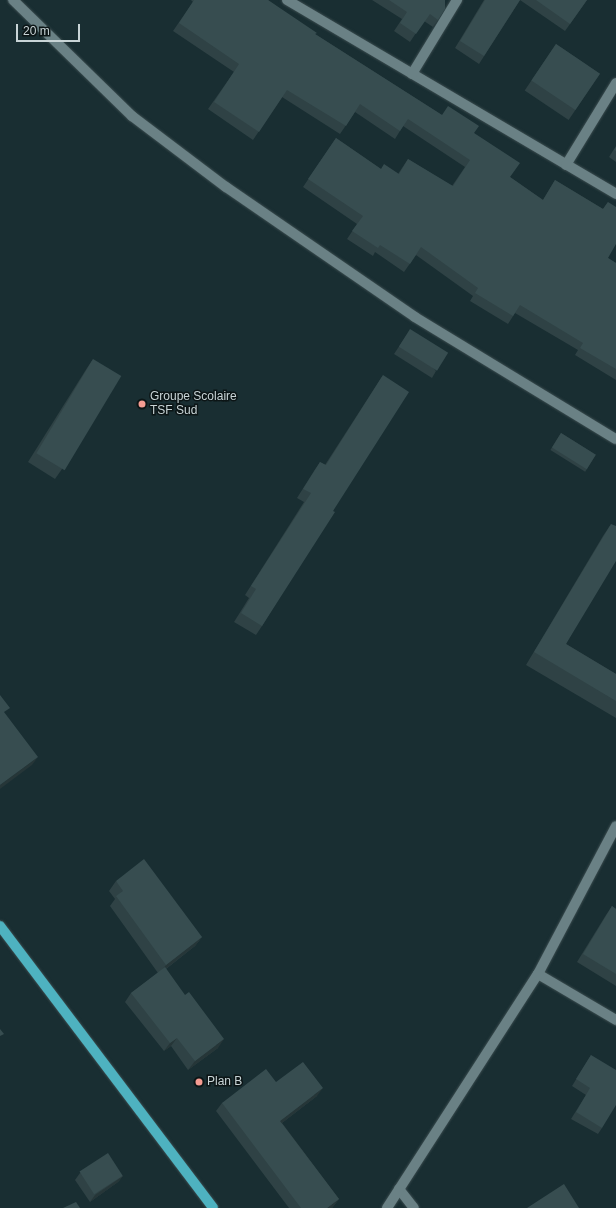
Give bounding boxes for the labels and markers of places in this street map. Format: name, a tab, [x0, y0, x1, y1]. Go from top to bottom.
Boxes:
place label: Groupe Scolaire TSF Sud	[150, 390, 237, 418]
marker: Groupe Scolaire TSF Sud	[137, 399, 147, 409]
place label: Plan B	[207, 1075, 242, 1089]
marker: Plan B	[194, 1077, 204, 1087]

